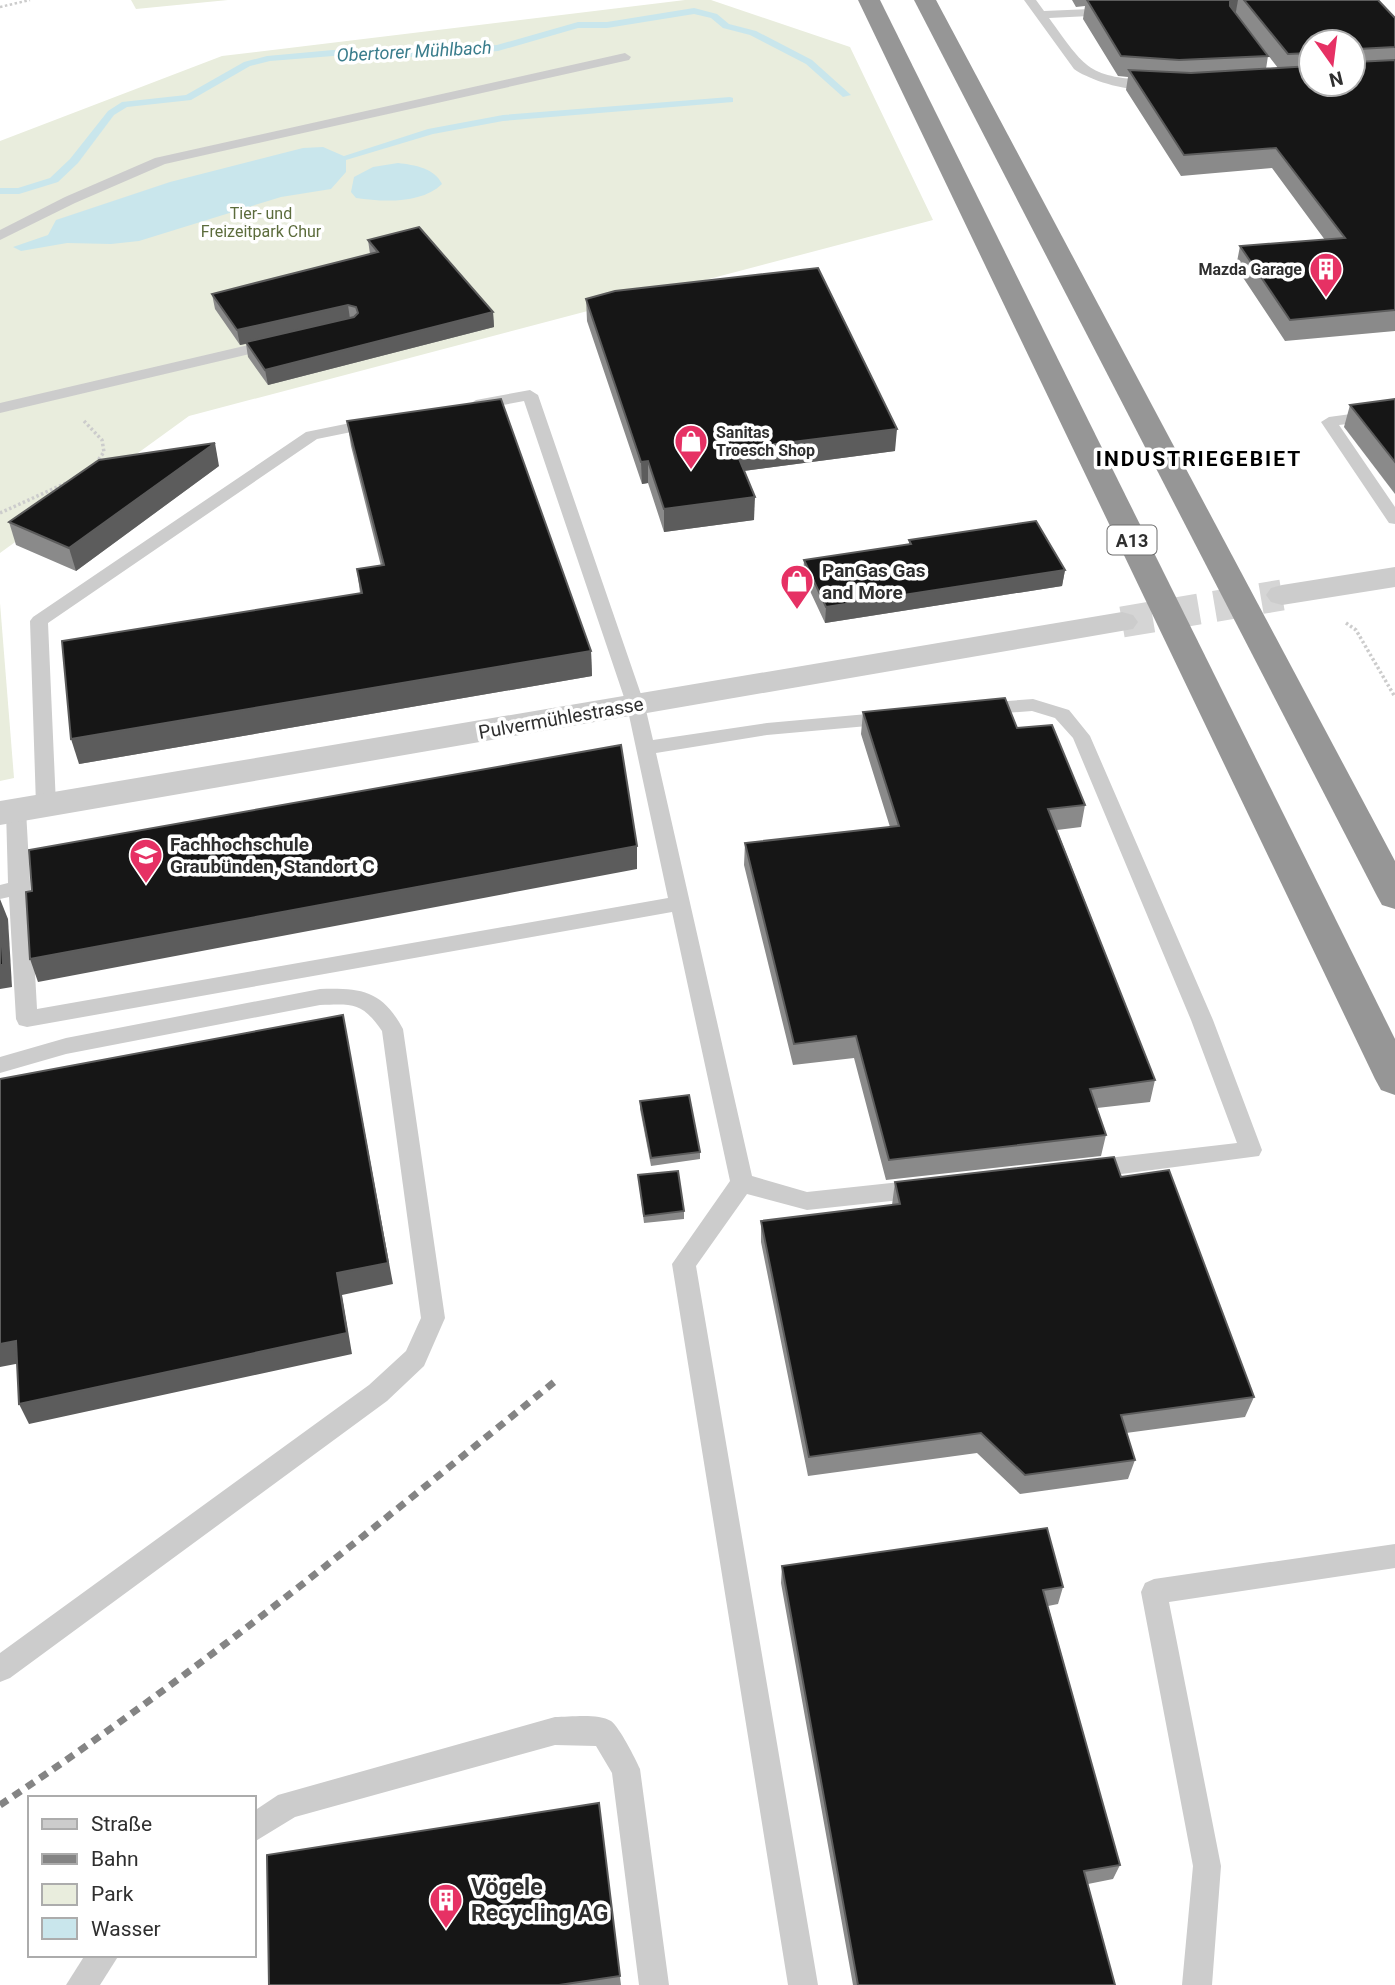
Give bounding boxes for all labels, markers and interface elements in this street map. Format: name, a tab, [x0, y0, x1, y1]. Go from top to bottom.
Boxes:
north arrow	[1297, 28, 1367, 98]
water label: Obertorer Mühlbach	[336, 36, 492, 66]
text: N	[1327, 66, 1345, 92]
park label: Tier- und Freizeitpark Chur	[201, 204, 322, 241]
building icon: Mazda Garage	[1307, 250, 1345, 299]
place label: Mazda Garage	[1198, 260, 1302, 279]
shop icon: Sanitas Troesch Shop	[672, 422, 710, 471]
place label: Sanitas Troesch Shop	[716, 423, 815, 460]
district label: INDUSTRIEGEBIET	[1096, 447, 1302, 471]
road number: A13	[1108, 526, 1156, 554]
place label: PanGas Gas and More	[822, 559, 926, 604]
shop icon: PanGas Gas and More	[778, 562, 816, 611]
street label: Pulvermühlestrasse	[477, 692, 645, 744]
place label: Fachhochschule Graubünden, Standort C	[170, 833, 375, 878]
school or university icon: Fachhochschule Graubünden, Standort C	[127, 836, 165, 885]
legend	[28, 1796, 256, 1957]
text: Straße	[91, 1812, 152, 1836]
text: Bahn	[91, 1847, 139, 1871]
place label: Vögele Recycling AG	[471, 1874, 608, 1927]
building icon: Vögele Recycling AG	[427, 1881, 465, 1930]
text: Park	[91, 1882, 134, 1906]
text: Wasser	[91, 1917, 161, 1941]

